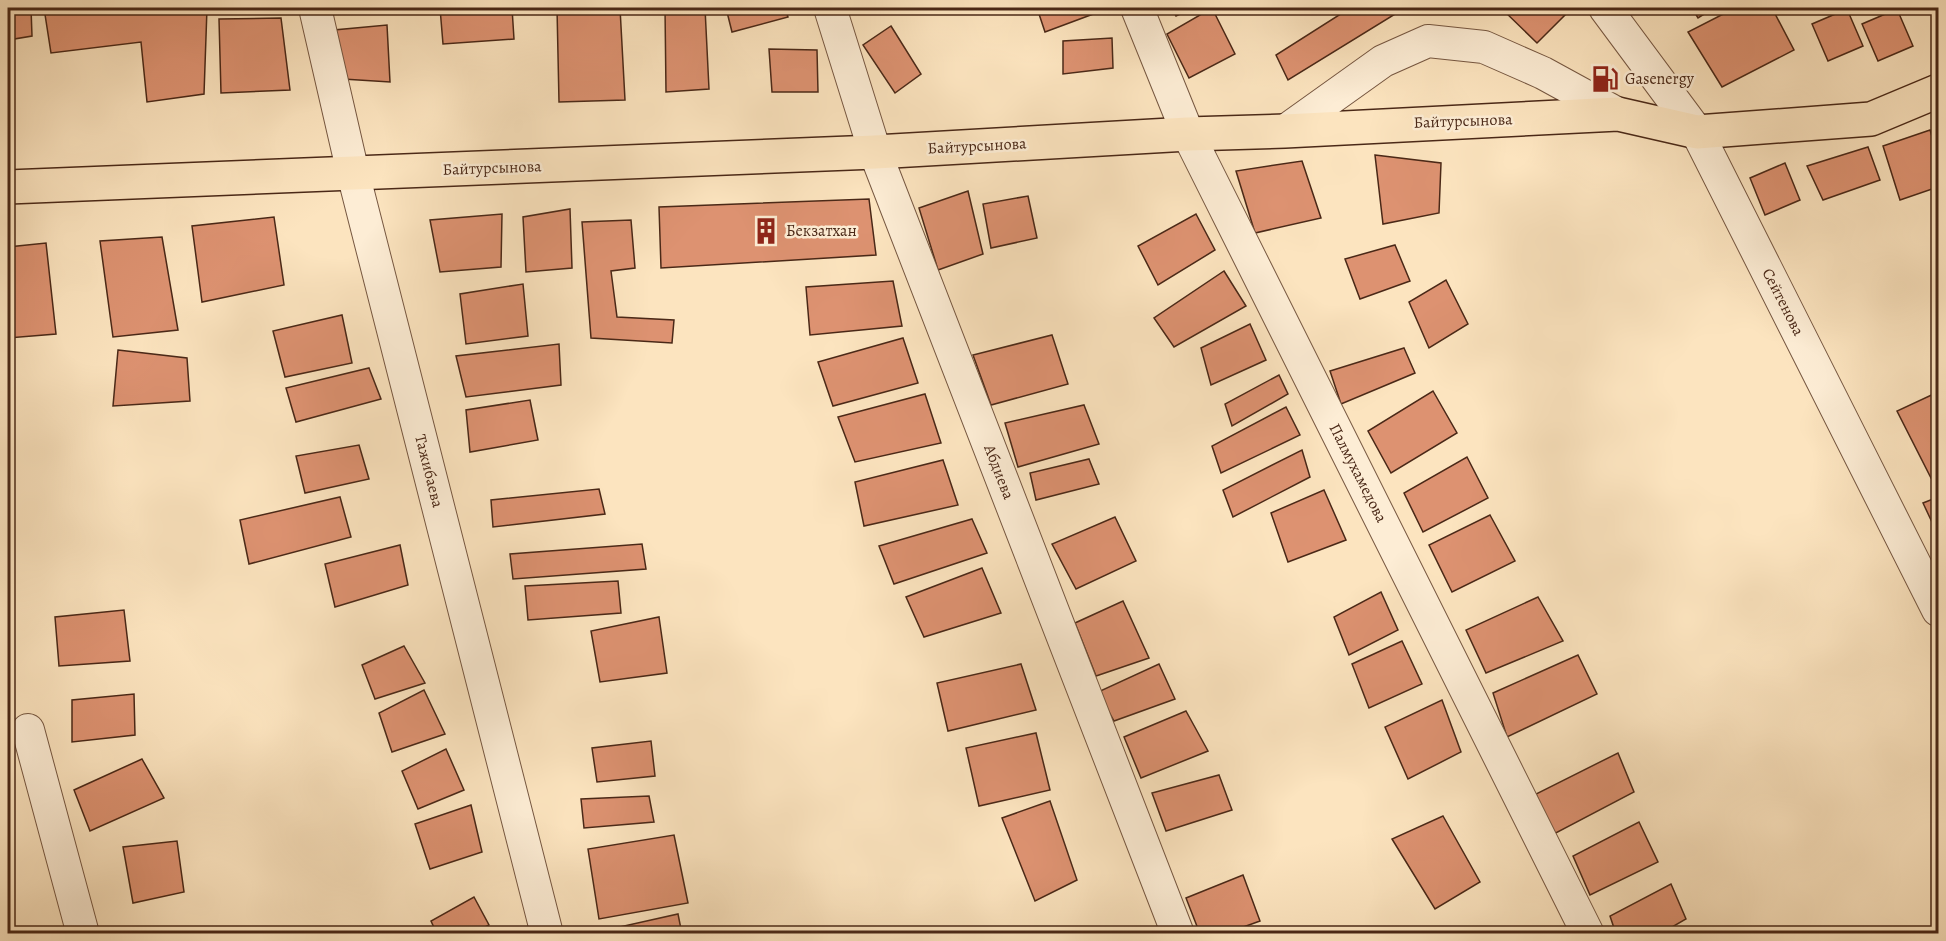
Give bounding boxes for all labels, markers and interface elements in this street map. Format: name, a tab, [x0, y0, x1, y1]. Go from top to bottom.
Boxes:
fuel station icon: Gasenergy	[1590, 64, 1620, 94]
place label: Gasenergy	[1625, 68, 1695, 90]
street label: Байтурсынова	[1413, 108, 1513, 134]
street label: Байтурсынова	[927, 132, 1028, 160]
street label: Байтурсынова	[442, 155, 542, 181]
building icon: Бекзатхан	[751, 216, 781, 246]
place label: Бекзатхан	[786, 220, 857, 242]
street label: Сейтенова	[1757, 264, 1810, 340]
street label: Палмухамедова	[1324, 420, 1393, 527]
street label: Тажибаева	[409, 432, 449, 511]
street label: Абдиева	[978, 440, 1020, 503]

